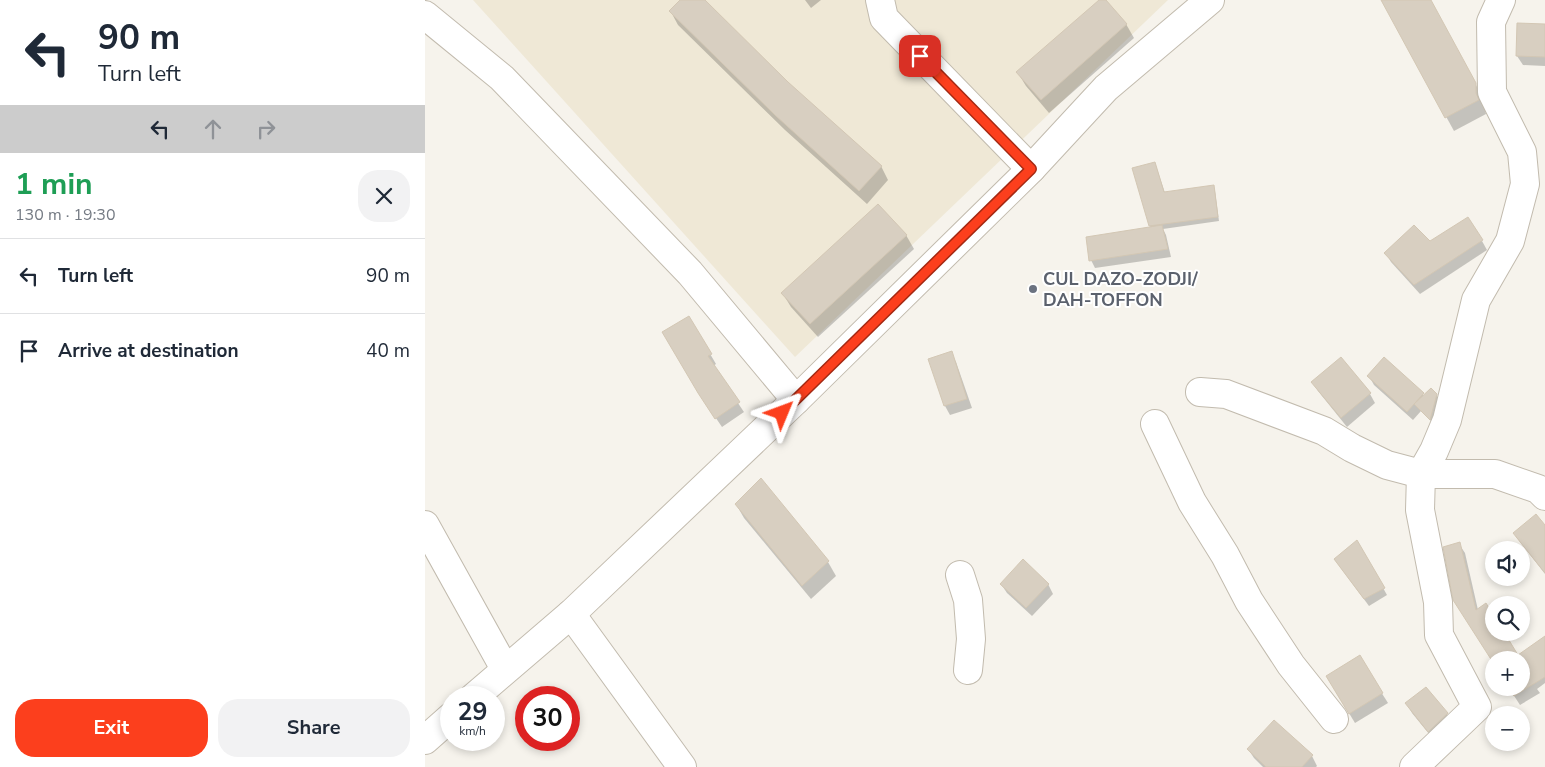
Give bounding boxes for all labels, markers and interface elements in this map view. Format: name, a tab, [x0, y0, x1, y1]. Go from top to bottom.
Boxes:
text: 90 m	[98, 14, 180, 61]
icon: left	[15, 20, 80, 85]
pin	[899, 35, 941, 77]
icon: arrive	[906, 42, 934, 70]
text: Turn left	[98, 59, 181, 89]
icon: left	[146, 115, 174, 143]
icon: ahead	[199, 115, 227, 143]
icon: right	[252, 115, 280, 143]
text: 1 min	[15, 164, 93, 205]
button: close	[358, 170, 410, 222]
text: 130 m · 19:30	[15, 204, 116, 226]
icon: left	[15, 262, 43, 290]
text: Turn left	[58, 263, 133, 289]
text: 90 m	[366, 263, 410, 289]
place label: CUL DAZO-ZODJI/ DAH-TOFFON	[1043, 267, 1198, 312]
marker: CUL DAZO-ZODJI/ DAH-TOFFON	[1027, 283, 1039, 295]
icon: arrive	[15, 337, 43, 365]
text: Arrive at destination	[58, 338, 239, 364]
text: 40 m	[366, 338, 410, 364]
position arrow	[755, 386, 807, 438]
map controls	[1485, 541, 1530, 751]
button: sound	[1485, 541, 1530, 586]
button: search	[1485, 596, 1530, 641]
button: +	[1485, 651, 1530, 696]
speed limit sign: 30	[515, 686, 580, 751]
text: 29	[457, 695, 488, 729]
button: Exit	[15, 699, 208, 757]
button: Share	[218, 699, 410, 757]
button: −	[1485, 706, 1530, 751]
text: km/h	[459, 723, 486, 739]

